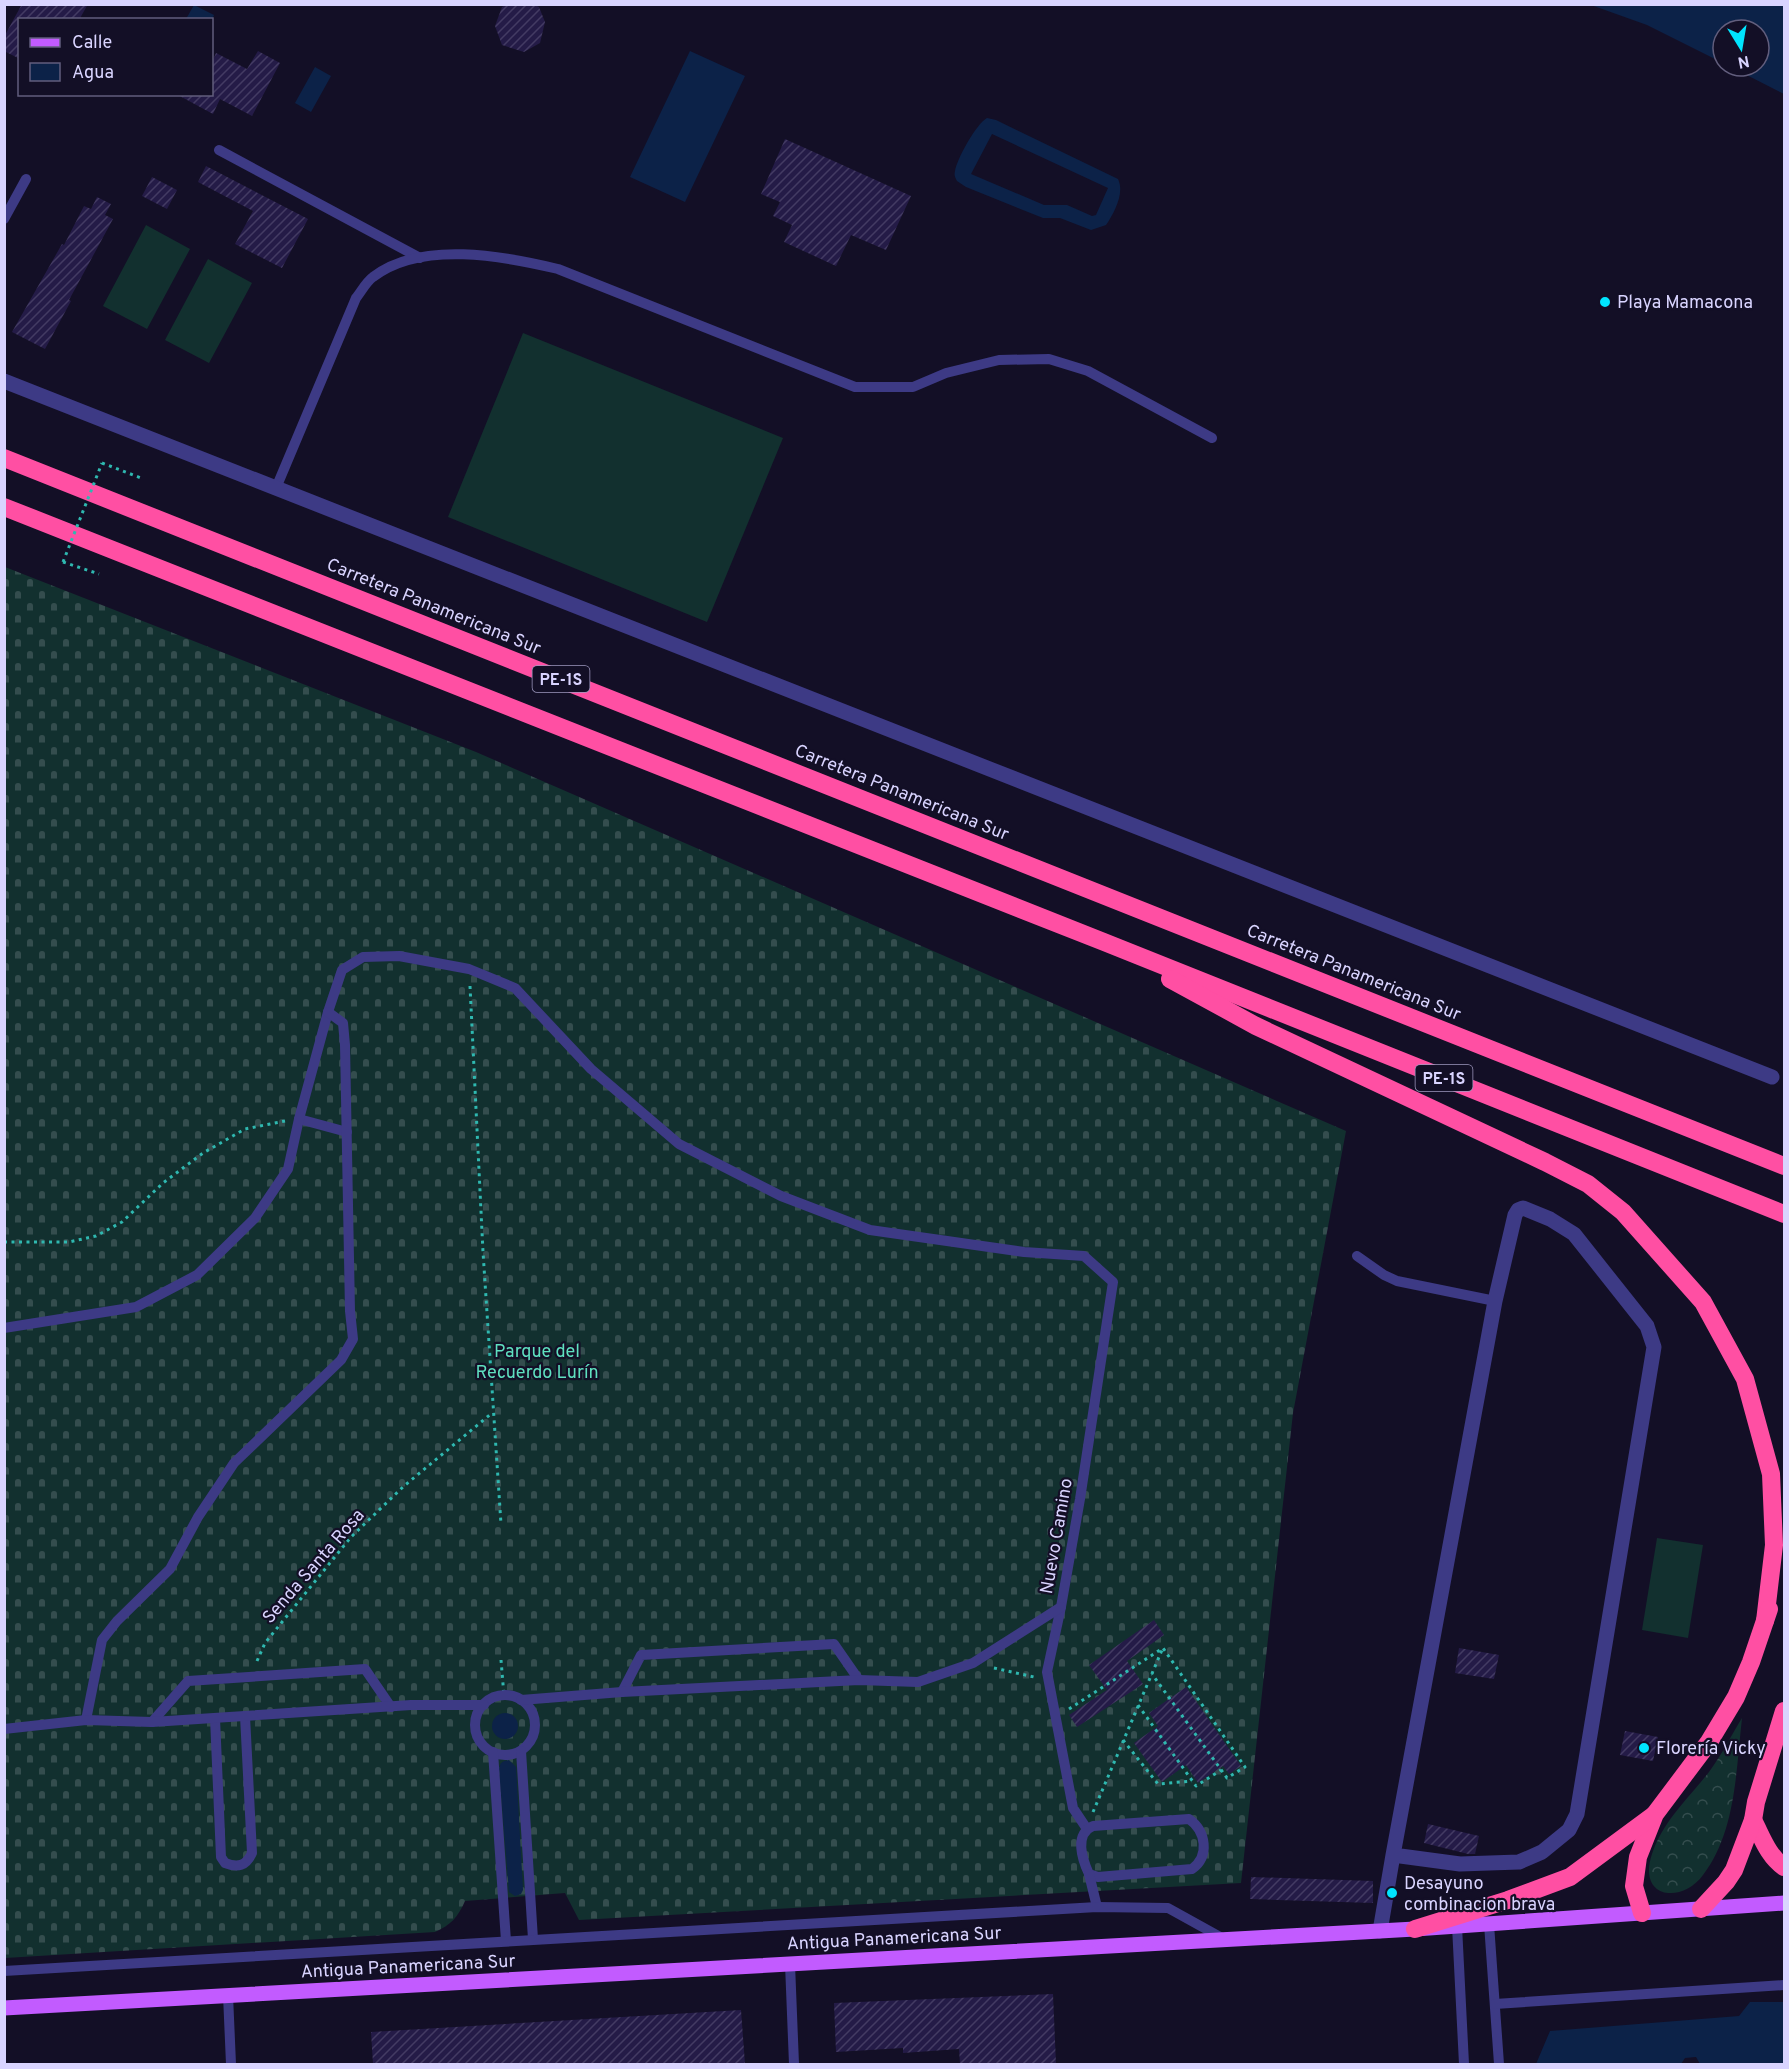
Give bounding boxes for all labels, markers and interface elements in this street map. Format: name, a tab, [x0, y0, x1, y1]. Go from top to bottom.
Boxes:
legend	[18, 18, 213, 96]
north arrow	[1711, 18, 1771, 78]
text: Calle	[72, 32, 112, 55]
text: N	[1736, 50, 1751, 72]
text: Agua	[72, 62, 114, 85]
place label: Playa Mamacona	[1617, 292, 1753, 315]
marker: Playa Mamacona	[1598, 295, 1612, 309]
street label: Carretera Panamericana Sur	[323, 554, 544, 661]
road number: PE-1S	[532, 666, 590, 692]
street label: Carretera Panamericana Sur	[791, 740, 1012, 847]
street label: Carretera Panamericana Sur	[1243, 920, 1464, 1027]
road number: PE-1S	[1416, 1065, 1472, 1091]
park label: Parque del Recuerdo Lurín	[475, 1341, 599, 1385]
street label: Nuevo Camino	[1036, 1477, 1079, 1596]
street label: Senda Santa Rosa	[258, 1505, 370, 1629]
place label: Florería Vicky	[1656, 1738, 1766, 1761]
marker: Florería Vicky	[1637, 1741, 1651, 1755]
place label: Desayuno combinacion brava	[1404, 1873, 1555, 1917]
marker: Desayuno combinacion brava	[1385, 1886, 1399, 1900]
street label: Antigua Panamericana Sur	[786, 1922, 1002, 1957]
street label: Antigua Panamericana Sur	[300, 1950, 516, 1985]

